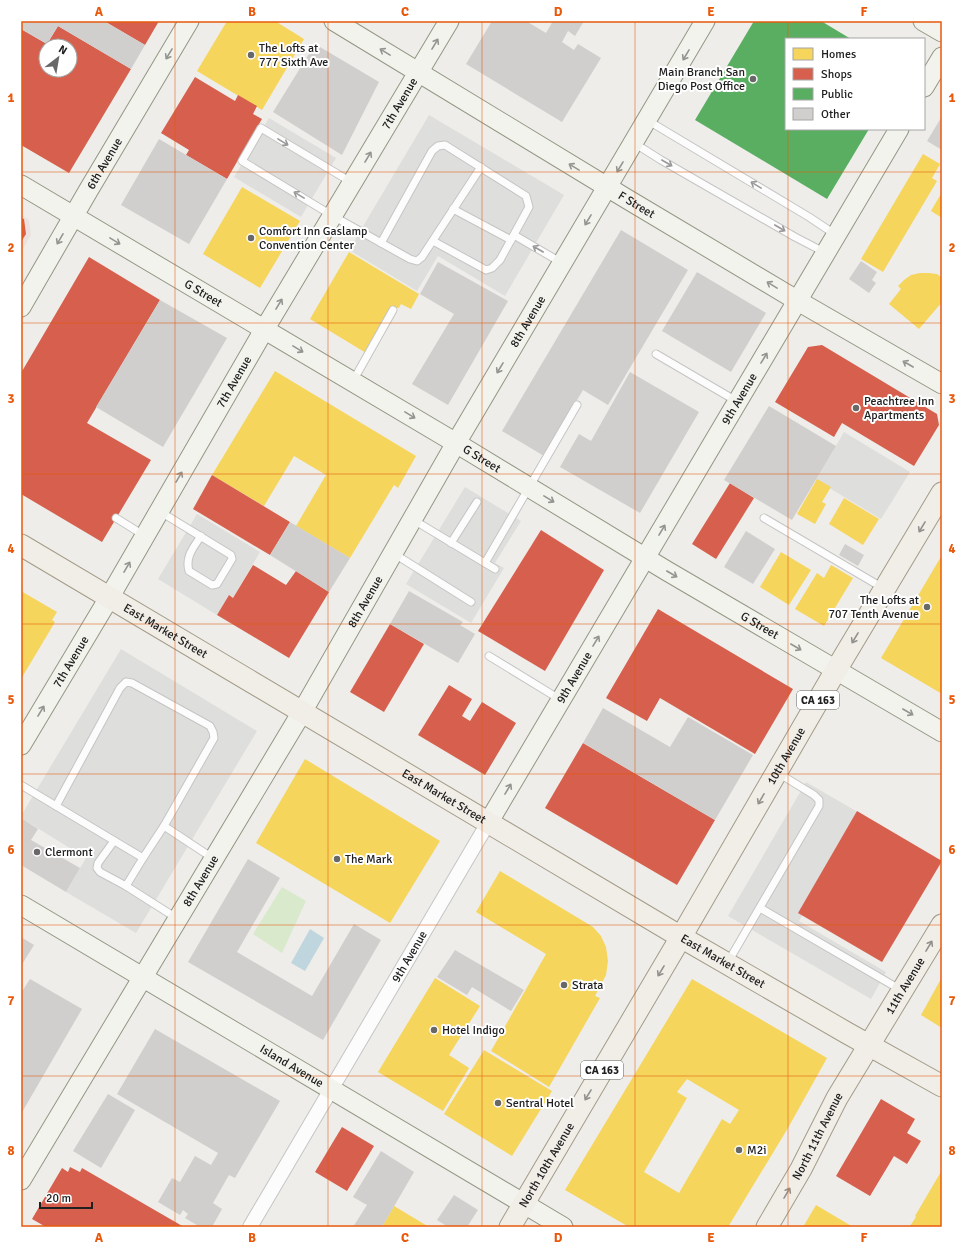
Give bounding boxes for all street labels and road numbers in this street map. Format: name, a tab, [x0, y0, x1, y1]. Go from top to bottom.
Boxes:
street label: 7th Avenue	[378, 75, 421, 132]
street label: 6th Avenue	[83, 135, 125, 192]
street label: F Street	[615, 188, 658, 221]
street label: G Street	[182, 276, 225, 310]
street label: 8th Avenue	[507, 293, 549, 350]
street label: 7th Avenue	[213, 353, 255, 410]
street label: 9th Avenue	[718, 370, 760, 427]
street label: G Street	[460, 441, 504, 476]
street label: 8th Avenue	[344, 573, 386, 630]
street label: East Market Street	[121, 600, 210, 662]
street label: G Street	[738, 608, 782, 642]
street label: 7th Avenue	[50, 633, 92, 690]
street label: 9th Avenue	[553, 649, 595, 706]
road number: CA 163	[797, 691, 839, 709]
street label: 10th Avenue	[764, 725, 809, 787]
street label: East Market Street	[399, 766, 489, 827]
street label: 8th Avenue	[179, 852, 222, 909]
street label: 9th Avenue	[388, 928, 430, 985]
street label: East Market Street	[678, 931, 768, 992]
street label: 11th Avenue	[882, 955, 928, 1017]
street label: Island Avenue	[257, 1041, 326, 1091]
road number: CA 163	[581, 1061, 623, 1079]
street label: North 11th Avenue	[789, 1090, 846, 1183]
street label: North 10th Avenue	[516, 1120, 578, 1210]

